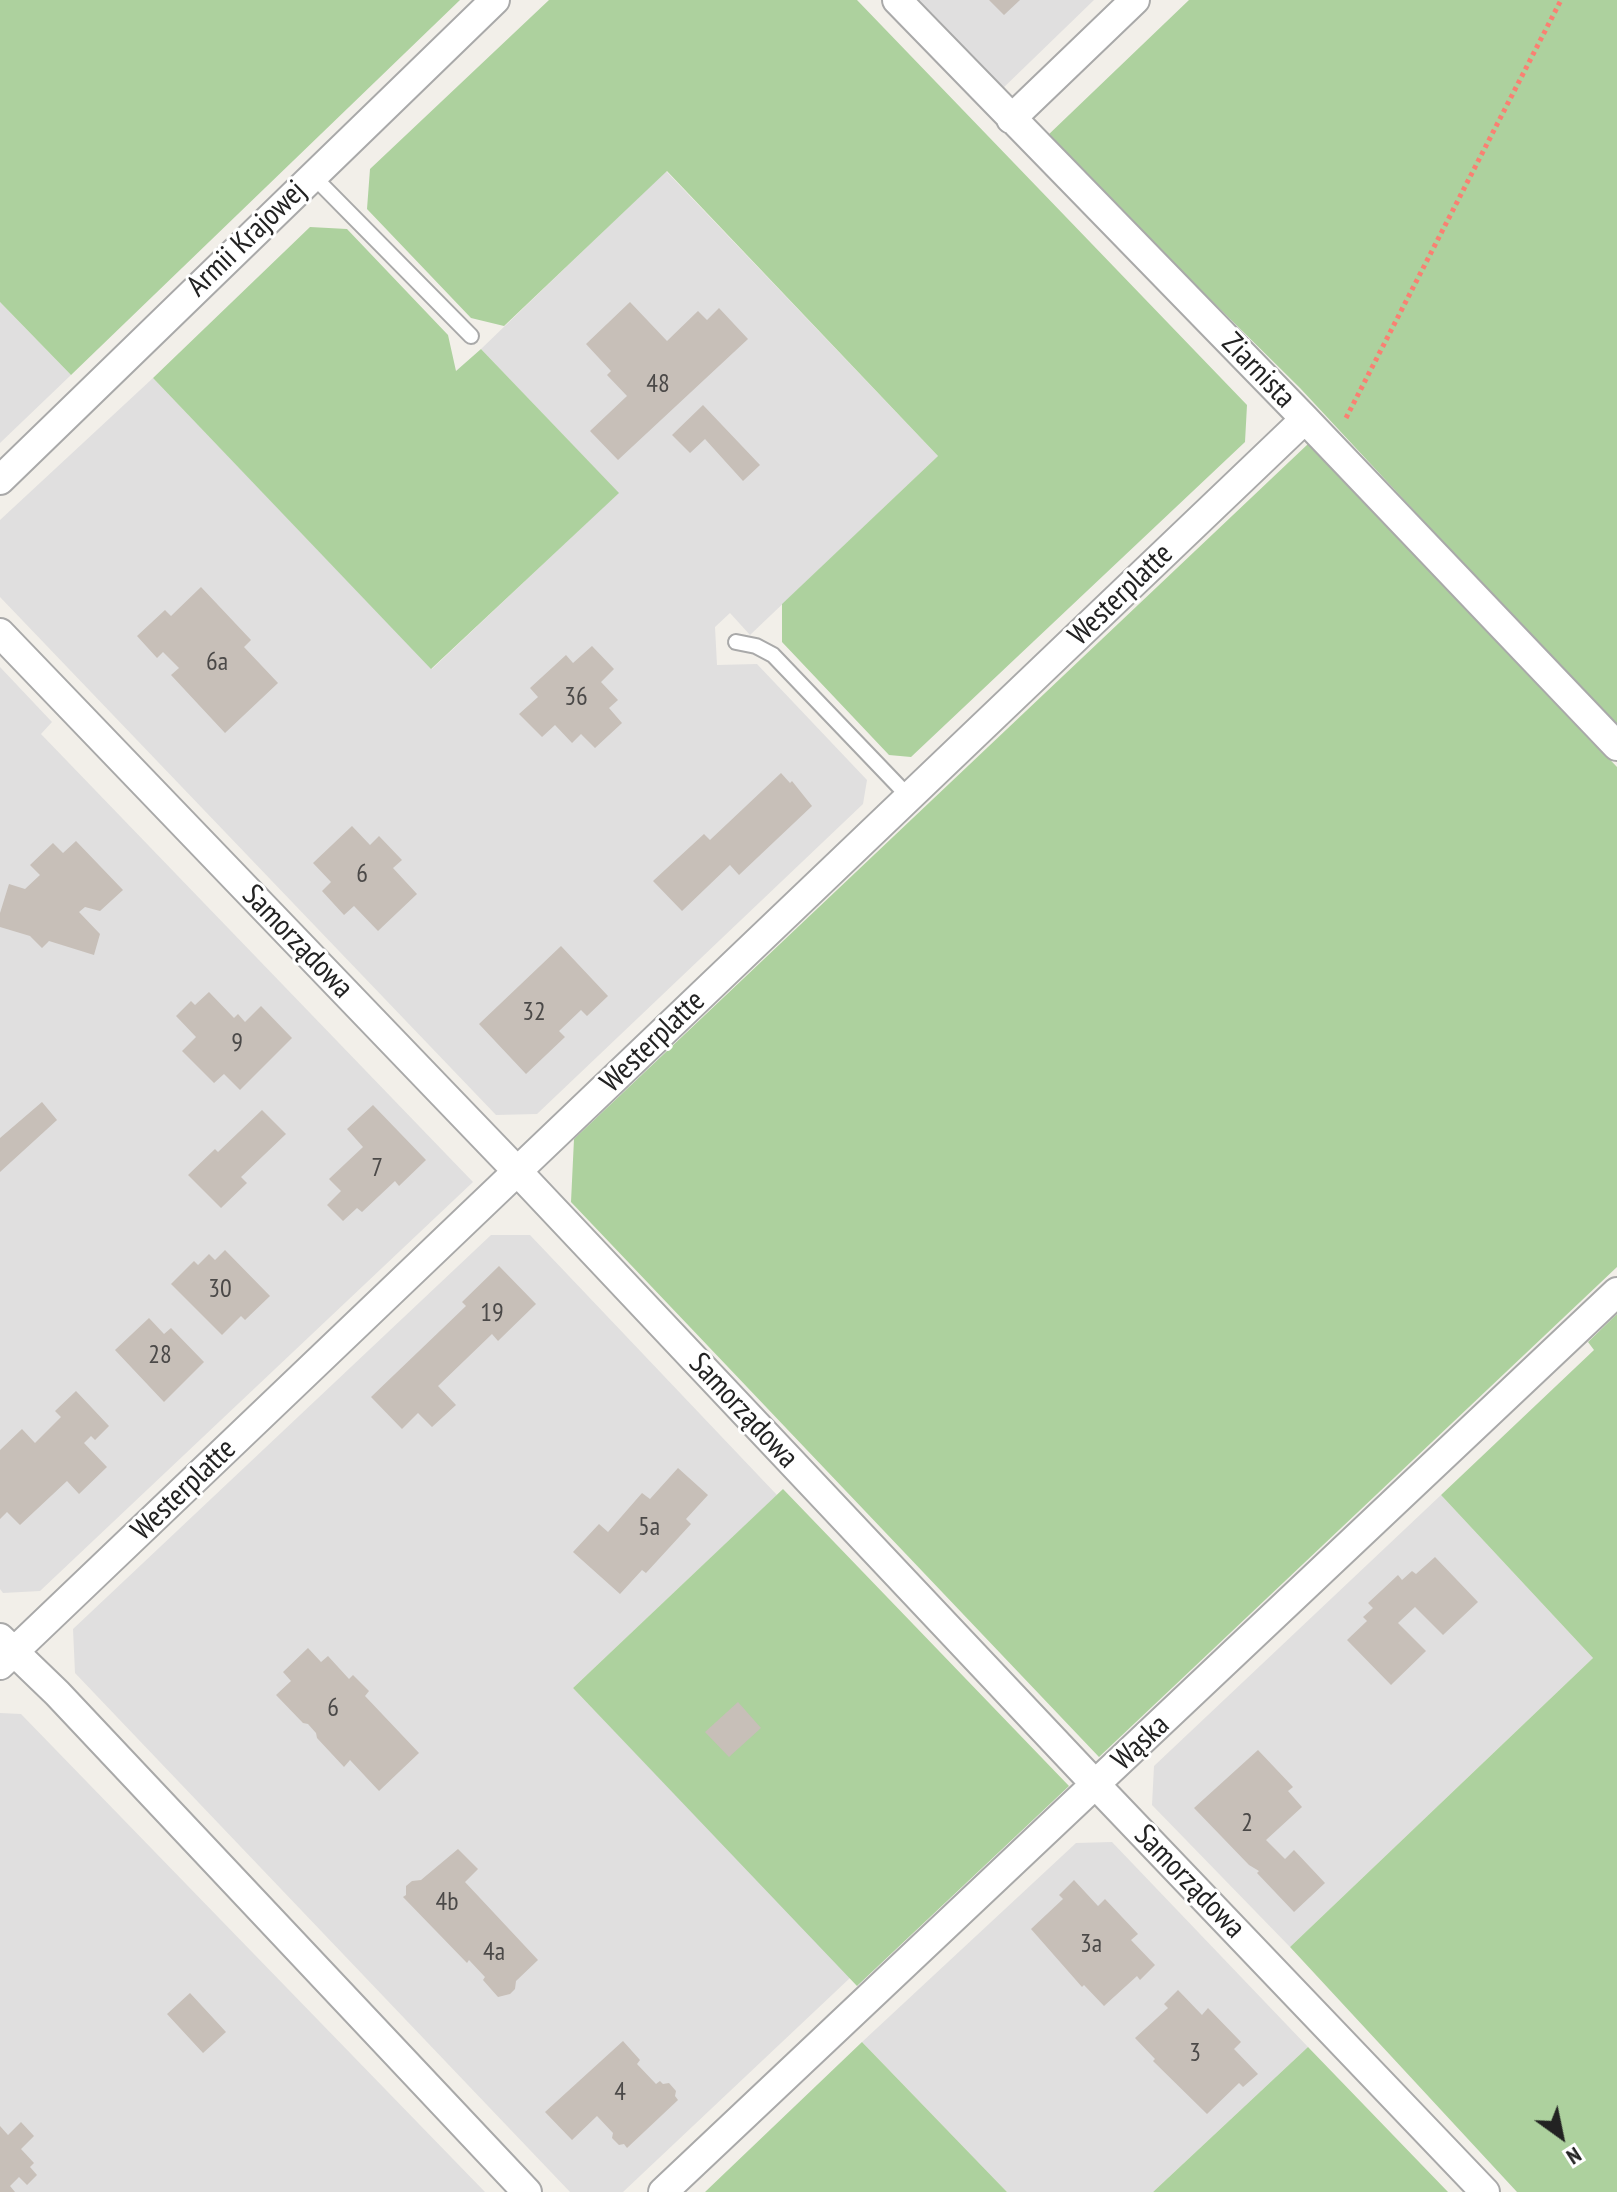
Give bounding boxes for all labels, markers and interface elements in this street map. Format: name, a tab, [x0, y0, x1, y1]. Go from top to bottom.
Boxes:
street label: Armii Krajowej	[180, 174, 314, 304]
street label: Ziarnista	[1214, 326, 1302, 416]
house number: 48	[646, 369, 670, 401]
street label: Westerplatte	[1061, 537, 1181, 653]
house number: 6a	[206, 647, 228, 679]
house number: 36	[564, 682, 588, 714]
house number: 6	[356, 859, 368, 891]
street label: Samorządowa	[234, 878, 360, 1006]
street label: Westerplatte	[593, 984, 713, 1100]
house number: 32	[522, 997, 546, 1029]
house number: 9	[231, 1028, 243, 1060]
house number: 7	[371, 1153, 383, 1185]
house number: 30	[208, 1274, 232, 1306]
house number: 19	[480, 1298, 504, 1330]
house number: 28	[148, 1340, 172, 1372]
street label: Samorządowa	[681, 1346, 805, 1476]
street label: Westerplatte	[124, 1432, 244, 1548]
house number: 5a	[638, 1512, 660, 1544]
house number: 6	[327, 1693, 339, 1725]
street label: Wąska	[1105, 1708, 1177, 1778]
house number: 2	[1241, 1808, 1253, 1840]
street label: Samorządowa	[1126, 1818, 1252, 1946]
house number: 4b	[436, 1887, 458, 1919]
house number: 3a	[1080, 1929, 1102, 1961]
house number: 4a	[483, 1937, 505, 1969]
house number: 3	[1189, 2038, 1201, 2070]
house number: 4	[614, 2077, 626, 2109]
north arrow	[1521, 2096, 1601, 2176]
text: N	[1561, 2141, 1587, 2171]

